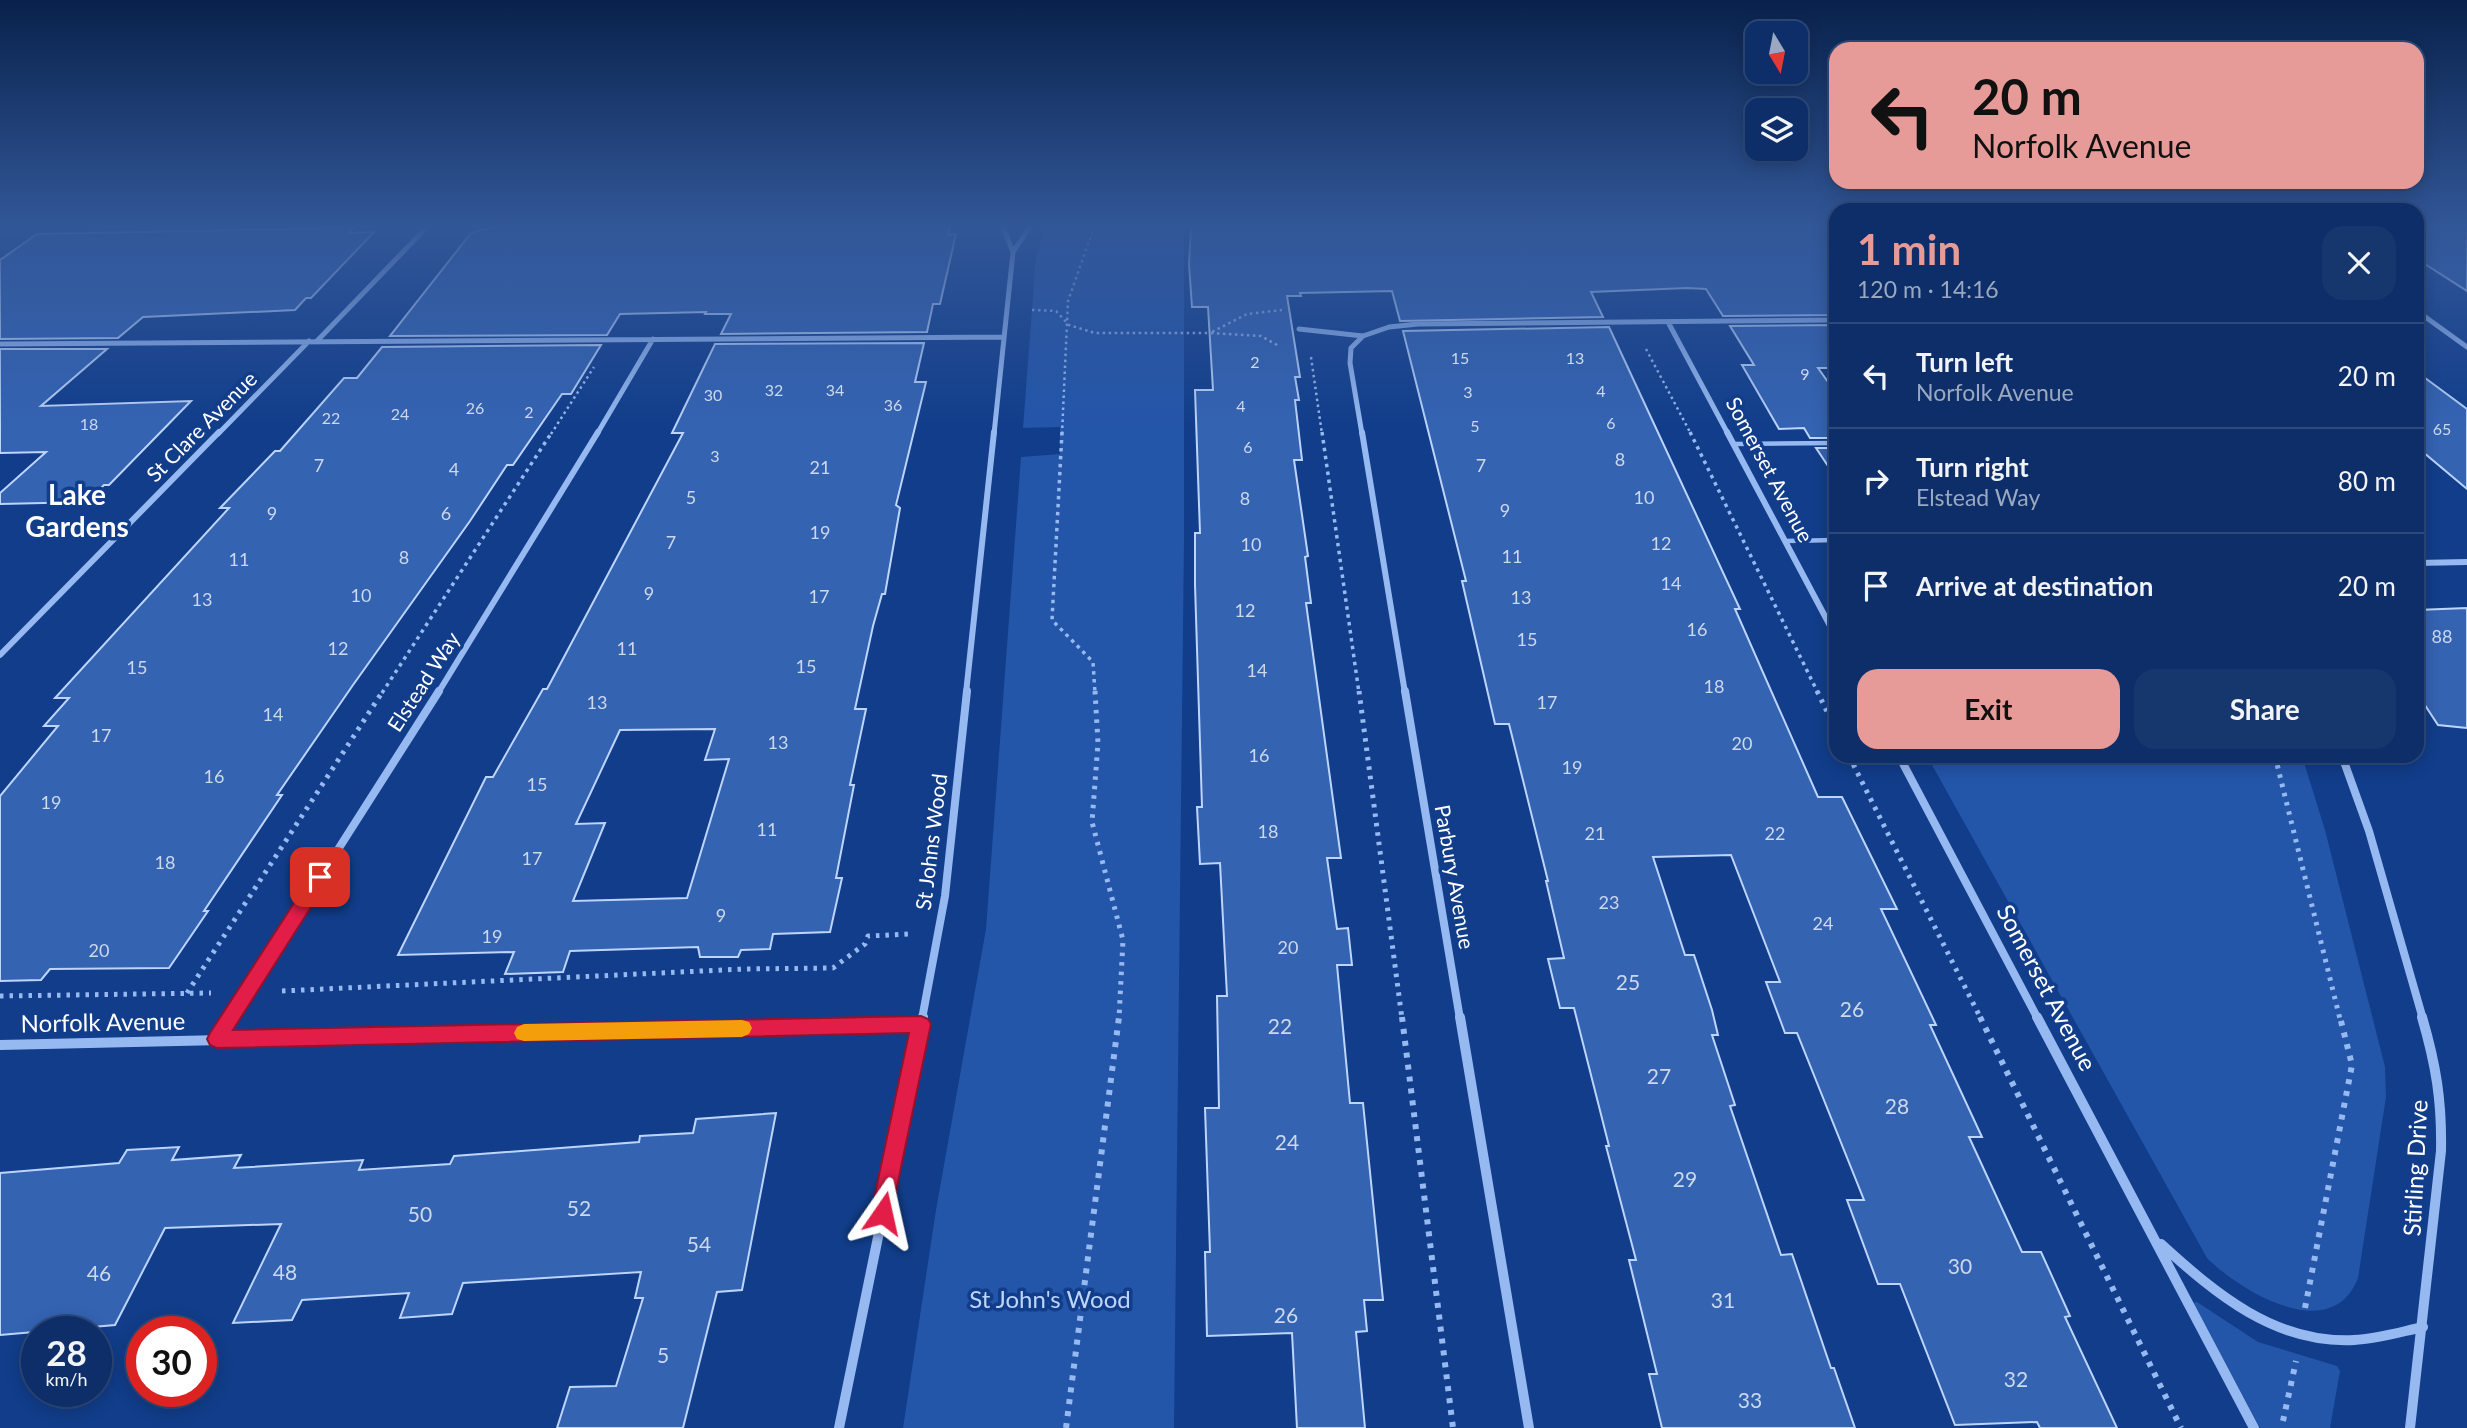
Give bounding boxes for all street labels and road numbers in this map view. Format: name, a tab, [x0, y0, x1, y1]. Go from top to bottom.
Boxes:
street label: St Clare Avenue	[141, 366, 261, 486]
street label: Somerset Avenue	[1721, 392, 1819, 546]
street label: Elstead Way	[381, 627, 464, 736]
street label: St Johns Wood	[910, 772, 951, 912]
street label: Parbury Avenue	[1430, 803, 1480, 951]
street label: Somerset Avenue	[1991, 899, 2103, 1075]
street label: Norfolk Avenue	[20, 1006, 186, 1037]
street label: Stirling Drive	[2396, 1099, 2433, 1237]

